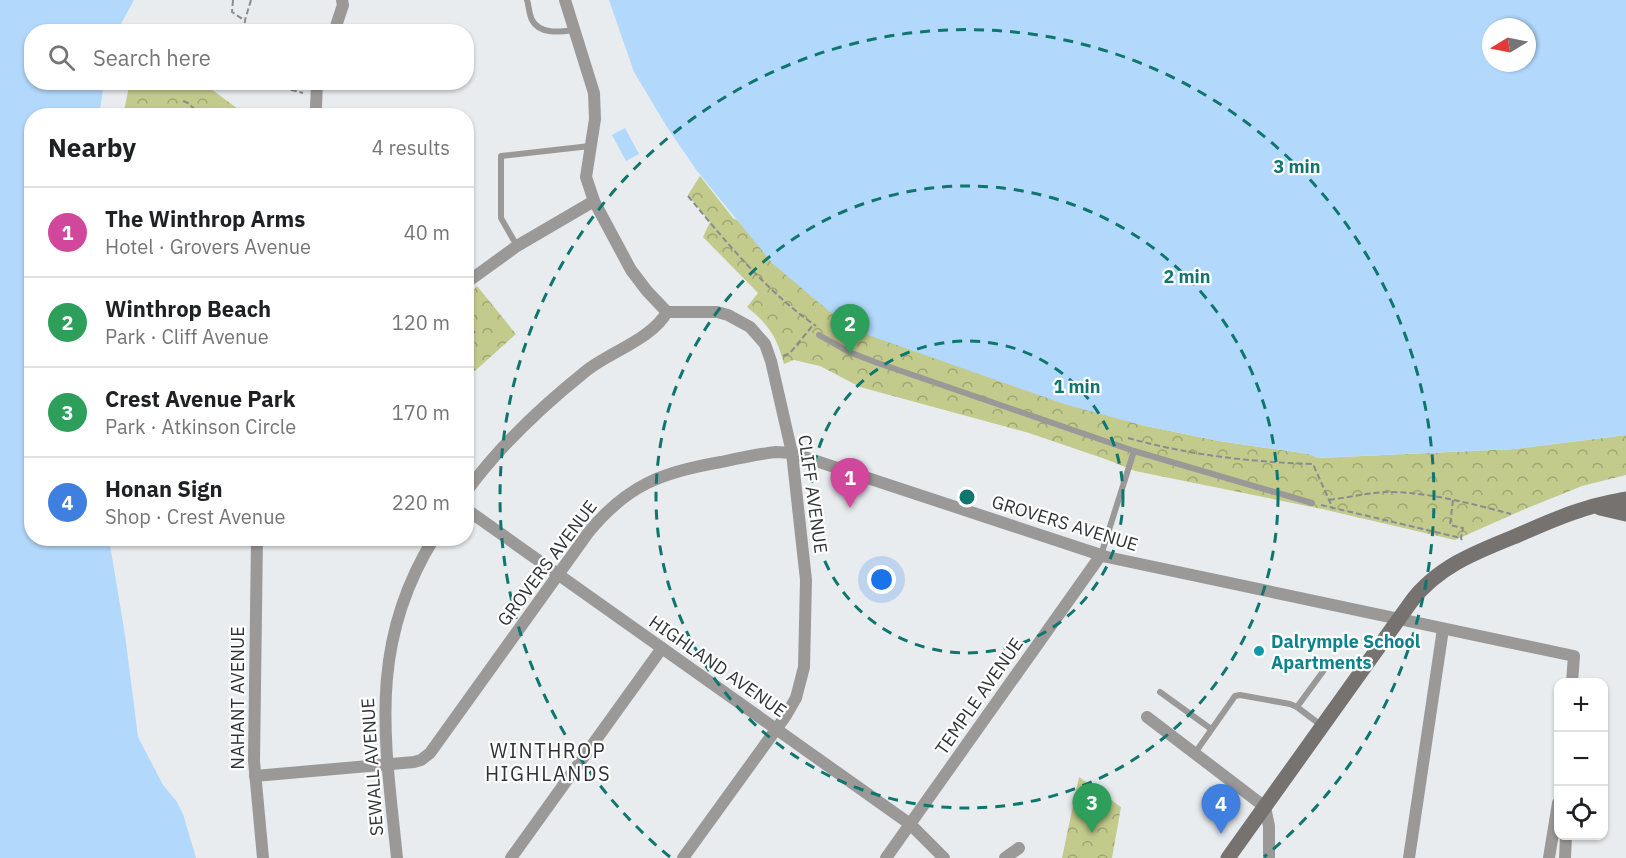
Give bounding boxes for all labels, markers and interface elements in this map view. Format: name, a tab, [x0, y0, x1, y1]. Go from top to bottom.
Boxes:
north arrow	[1482, 18, 1536, 72]
search box	[24, 24, 474, 90]
icon: search	[45, 41, 78, 74]
text: Search here	[93, 43, 211, 72]
text: Nearby	[48, 130, 136, 164]
text: 4 results	[372, 134, 450, 161]
text: 3 min	[1273, 155, 1321, 178]
text: The Winthrop Arms	[105, 204, 305, 233]
text: 1	[62, 219, 74, 246]
text: 40 m	[404, 219, 450, 246]
text: Hotel · Grovers Avenue	[105, 233, 311, 260]
text: 2 min	[1163, 265, 1211, 288]
text: Winthrop Beach	[105, 294, 271, 323]
pin: 2	[830, 304, 870, 354]
text: 2	[62, 309, 74, 336]
text: 120 m	[392, 309, 450, 336]
text: Park · Cliff Avenue	[105, 323, 269, 350]
text: 1 min	[1053, 375, 1101, 398]
text: Crest Avenue Park	[105, 384, 295, 413]
text: 3	[62, 399, 74, 426]
text: 170 m	[392, 399, 450, 426]
text: Park · Atkinson Circle	[105, 413, 296, 440]
street label: CLIFF AVENUE	[793, 433, 833, 555]
pin: 1	[830, 458, 870, 508]
text: Honan Sign	[105, 474, 223, 503]
centre of rings	[957, 487, 977, 507]
text: 4	[62, 489, 74, 516]
text: 220 m	[392, 489, 450, 516]
street label: GROVERS AVENUE	[989, 490, 1141, 556]
street label: GROVERS AVENUE	[492, 495, 602, 631]
text: Shop · Crest Avenue	[105, 503, 286, 530]
your location	[867, 565, 896, 594]
street label: HIGHLAND AVENUE	[645, 610, 791, 722]
street label: NAHANT AVENUE	[226, 626, 249, 770]
place label: Dalrymple School Apartments	[1271, 630, 1421, 674]
street label: TEMPLE AVENUE	[930, 633, 1028, 759]
marker: Dalrymple School Apartments	[1252, 644, 1266, 658]
map controls	[1554, 678, 1608, 840]
button: +	[1554, 678, 1608, 732]
street label: SEWALL AVENUE	[356, 697, 388, 837]
button: −	[1554, 732, 1608, 786]
district label: WINTHROP HIGHLANDS	[485, 737, 611, 787]
pin: 3	[1072, 784, 1112, 833]
pin: 4	[1202, 784, 1240, 834]
button: locate	[1554, 786, 1608, 840]

